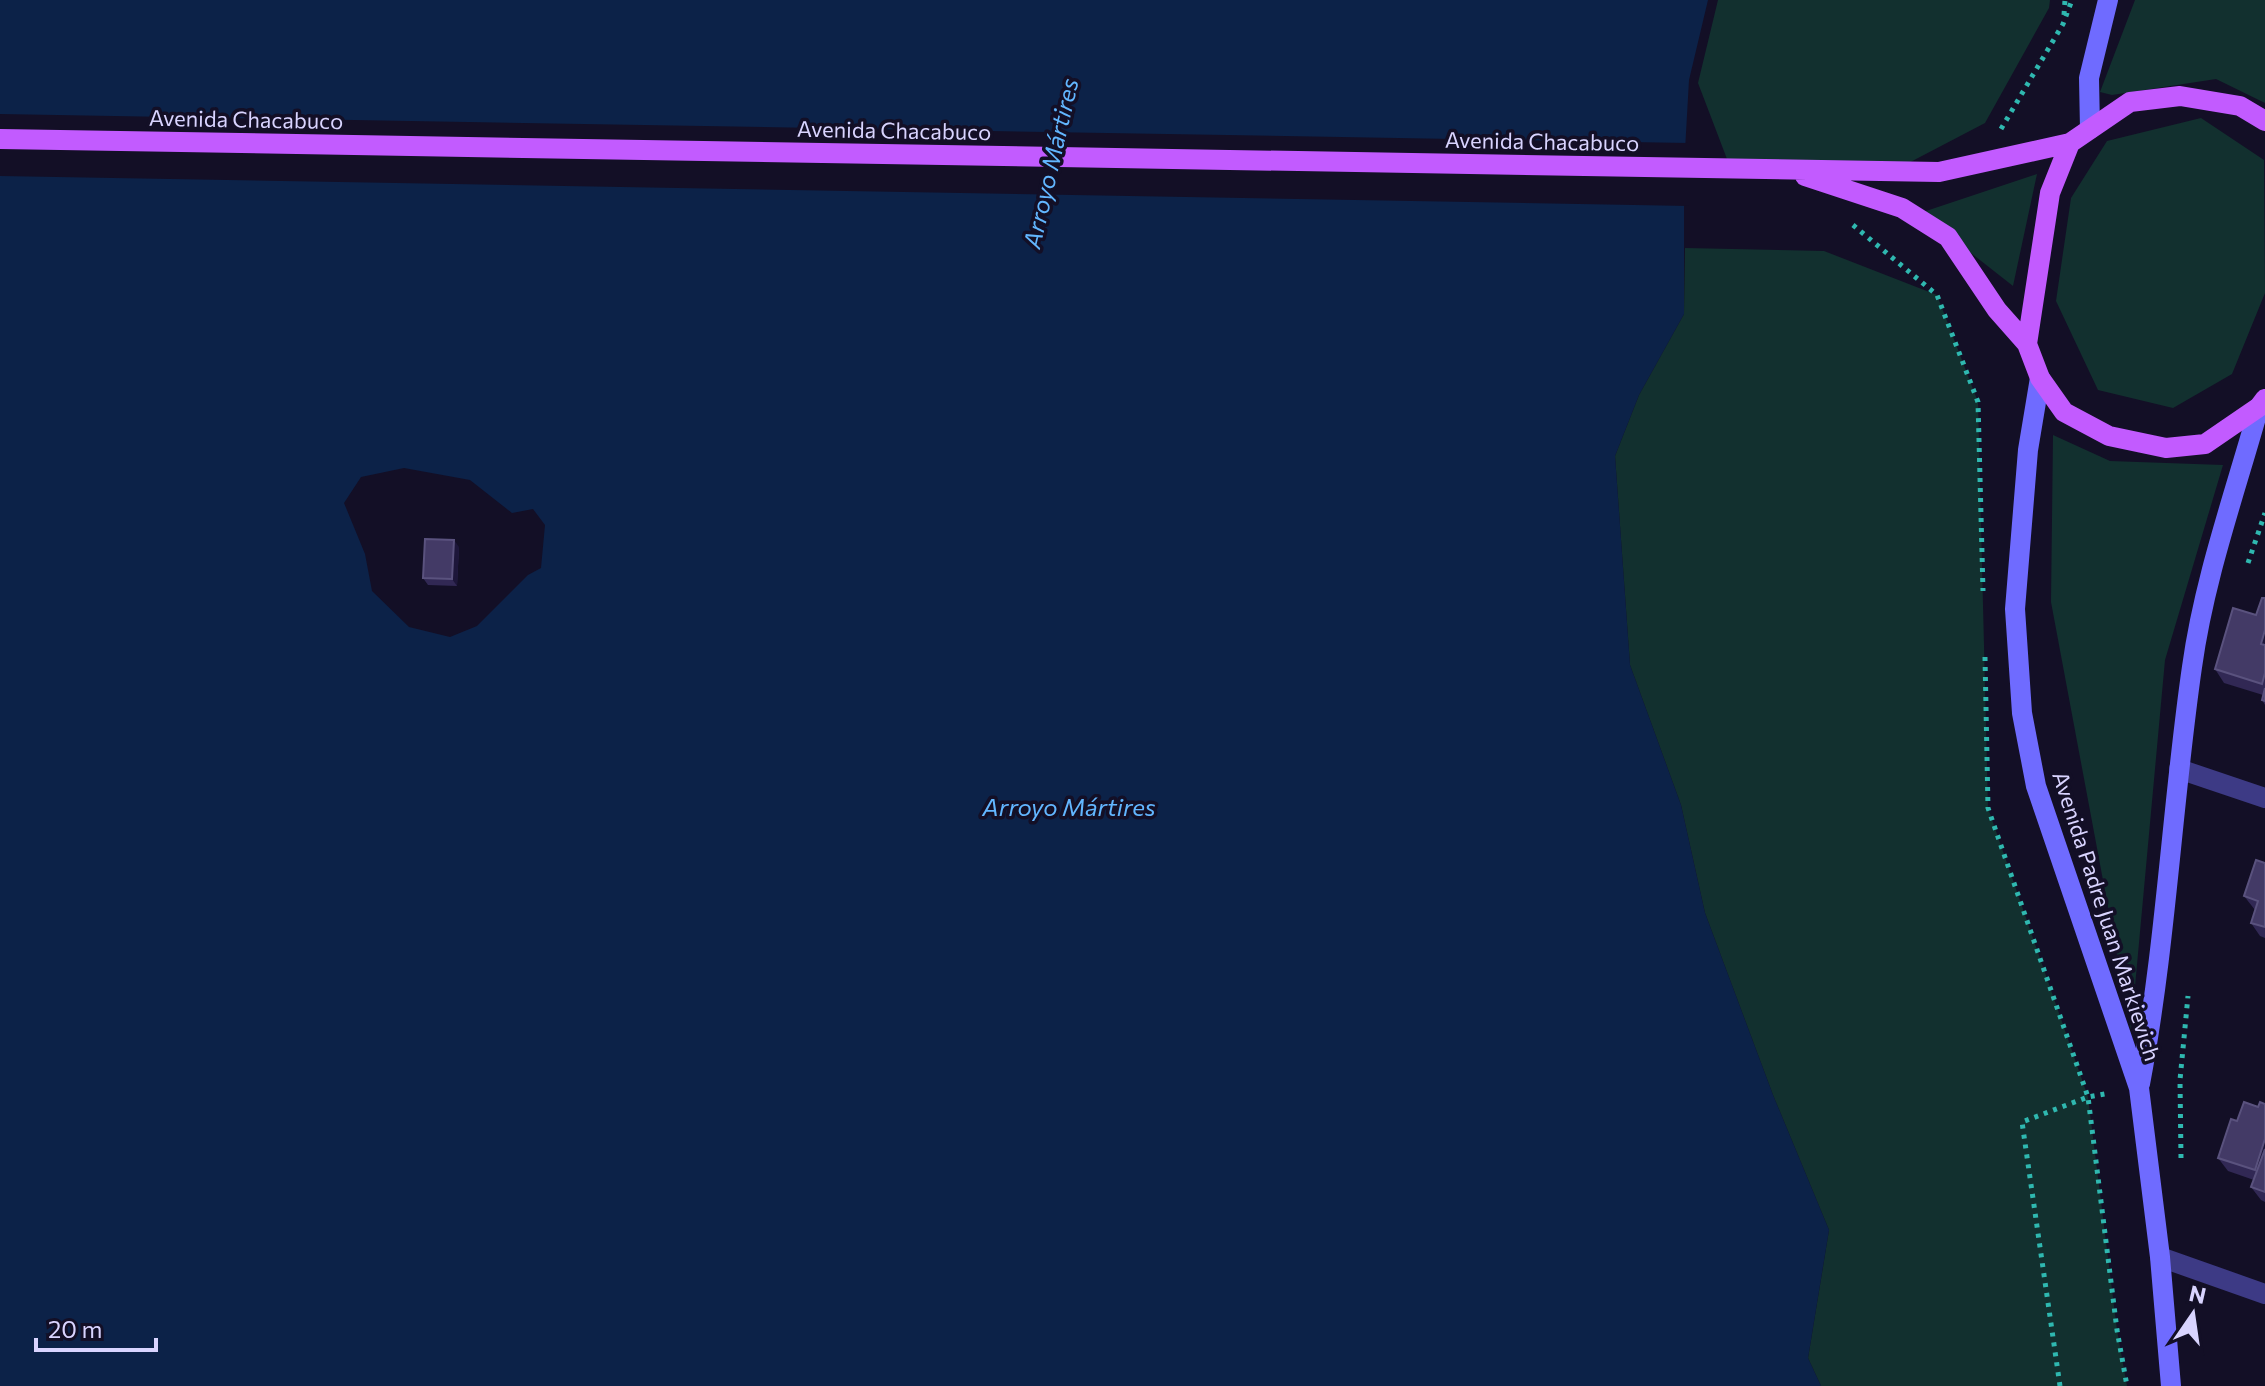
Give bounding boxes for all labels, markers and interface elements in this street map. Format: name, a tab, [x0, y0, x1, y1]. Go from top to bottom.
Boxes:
water label: Arroyo Mártires	[1016, 75, 1084, 252]
street label: Avenida Chacabuco	[149, 104, 343, 134]
street label: Avenida Chacabuco	[797, 115, 991, 145]
street label: Avenida Chacabuco	[1445, 126, 1639, 156]
street label: Avenida Padre Juan Markievich	[2047, 768, 2167, 1064]
water label: Arroyo Mártires	[981, 792, 1156, 821]
north arrow	[2153, 1274, 2233, 1354]
text: N	[2187, 1279, 2209, 1309]
scale bar	[36, 1302, 156, 1352]
text: 20 m	[48, 1314, 102, 1343]

